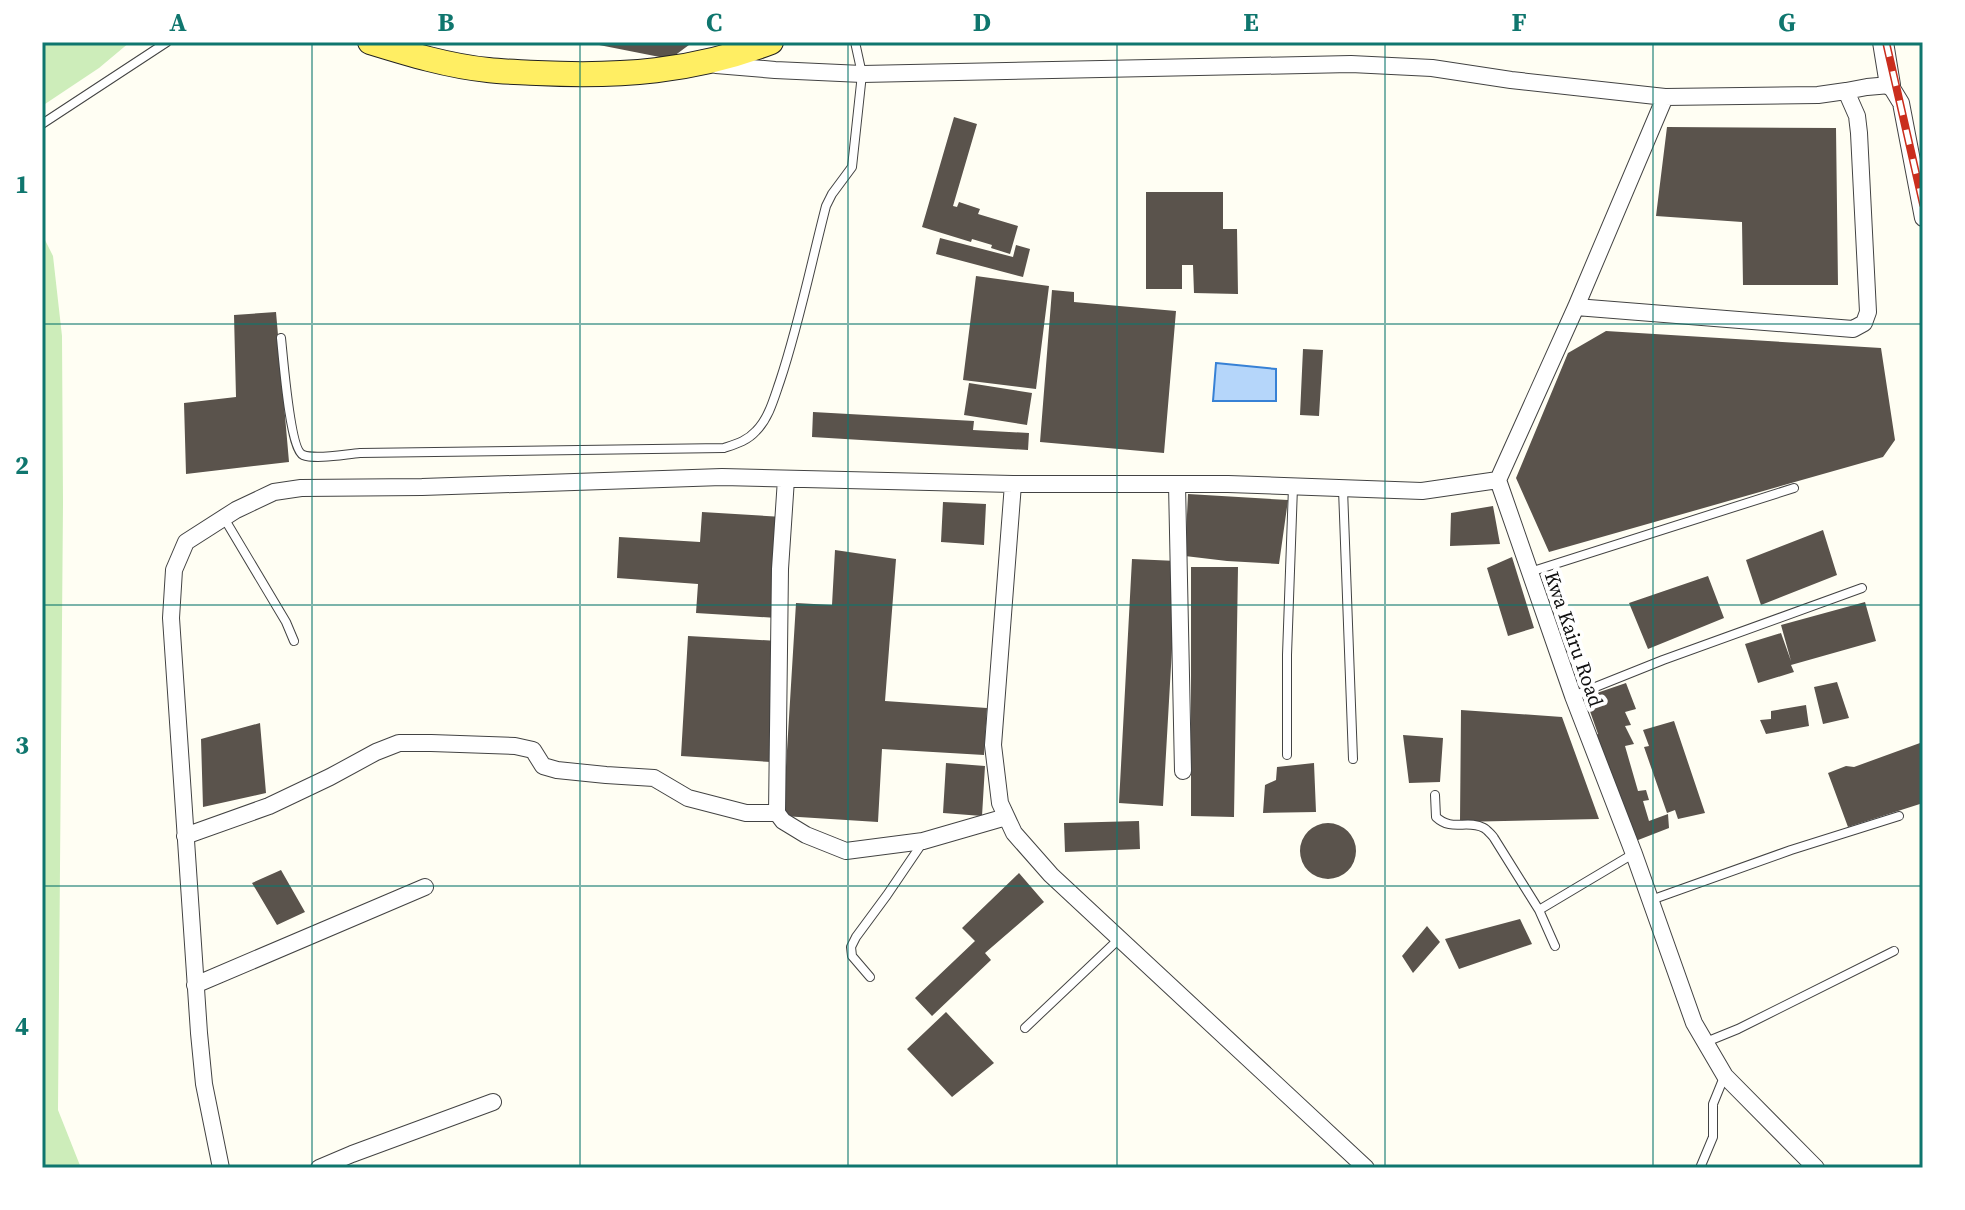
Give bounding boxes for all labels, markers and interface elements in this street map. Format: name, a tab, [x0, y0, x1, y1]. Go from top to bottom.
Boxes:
text: A	[169, 4, 187, 40]
text: B	[438, 4, 455, 40]
text: C	[706, 4, 722, 40]
text: D	[973, 4, 991, 40]
text: E	[1243, 4, 1259, 40]
text: F	[1511, 4, 1527, 40]
text: G	[1778, 4, 1796, 40]
text: 1	[15, 166, 29, 202]
text: 2	[15, 447, 29, 483]
street label: Kwa Kairu Road	[1538, 568, 1610, 711]
text: 3	[15, 727, 29, 763]
text: 4	[15, 1008, 29, 1044]

